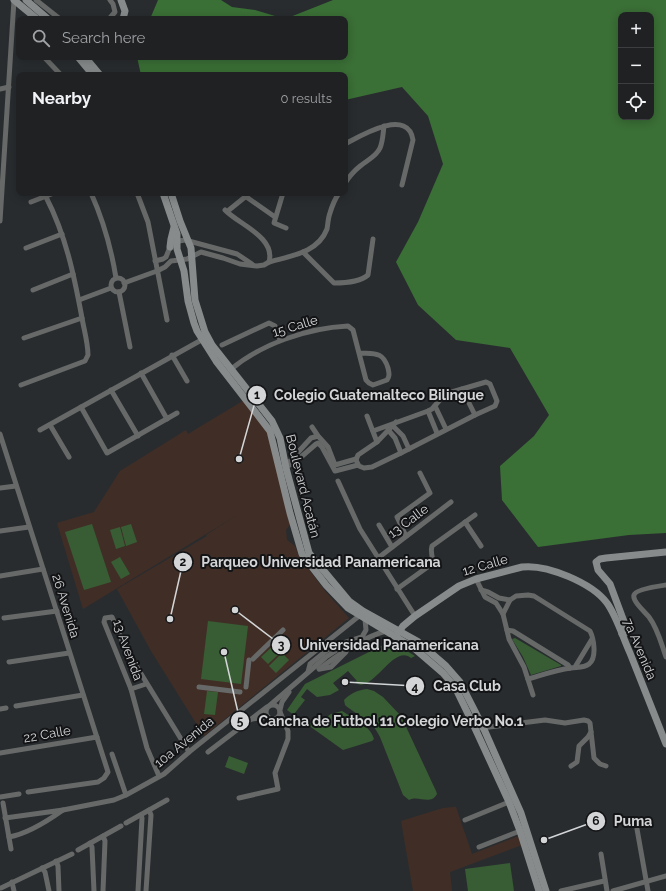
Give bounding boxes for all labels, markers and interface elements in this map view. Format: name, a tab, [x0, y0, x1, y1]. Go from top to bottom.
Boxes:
map controls	[618, 12, 654, 120]
button: +	[618, 12, 654, 48]
search box	[16, 16, 348, 60]
icon: search	[30, 27, 52, 49]
text: Search here	[62, 29, 145, 47]
button: −	[618, 48, 654, 84]
button: locate	[618, 84, 654, 120]
text: Nearby	[32, 88, 91, 108]
text: 0 results	[281, 91, 332, 106]
street label: 15 Calle	[270, 312, 320, 340]
callout: Colegio Guatemalteco Bilingue	[247, 382, 492, 408]
text: Colegio Guatemalteco Bilingue	[274, 387, 485, 403]
text: 1	[254, 388, 260, 402]
street label: Boulevard Acatán	[283, 433, 323, 539]
street label: 13 Calle	[385, 501, 431, 541]
callout: Parqueo Universidad Panamericana	[173, 549, 449, 575]
street label: 12 Calle	[461, 551, 510, 579]
text: Parqueo Universidad Panamericana	[201, 554, 441, 570]
text: 2	[180, 555, 187, 569]
street label: 26 Avenida	[49, 572, 83, 640]
street label: 7a Avenida	[620, 616, 660, 682]
street label: 13 Avenida	[110, 618, 146, 682]
callout: Universidad Panamericana	[271, 632, 486, 658]
text: Universidad Panamericana	[299, 637, 479, 653]
text: 3	[278, 638, 285, 652]
callout: Casa Club	[405, 673, 509, 699]
text: Casa Club	[433, 678, 501, 694]
text: 4	[412, 680, 419, 694]
callout: Cancha de Futbol 11 Colegio Verbo No.1	[230, 708, 532, 734]
text: Cancha de Futbol 11 Colegio Verbo No.1	[258, 713, 524, 729]
street label: 10a Avenida	[151, 714, 217, 770]
text: 5	[237, 714, 244, 728]
street label: 22 Calle	[22, 722, 72, 746]
callout: Puma	[586, 808, 660, 834]
text: Puma	[614, 813, 652, 829]
text: 6	[592, 814, 600, 828]

